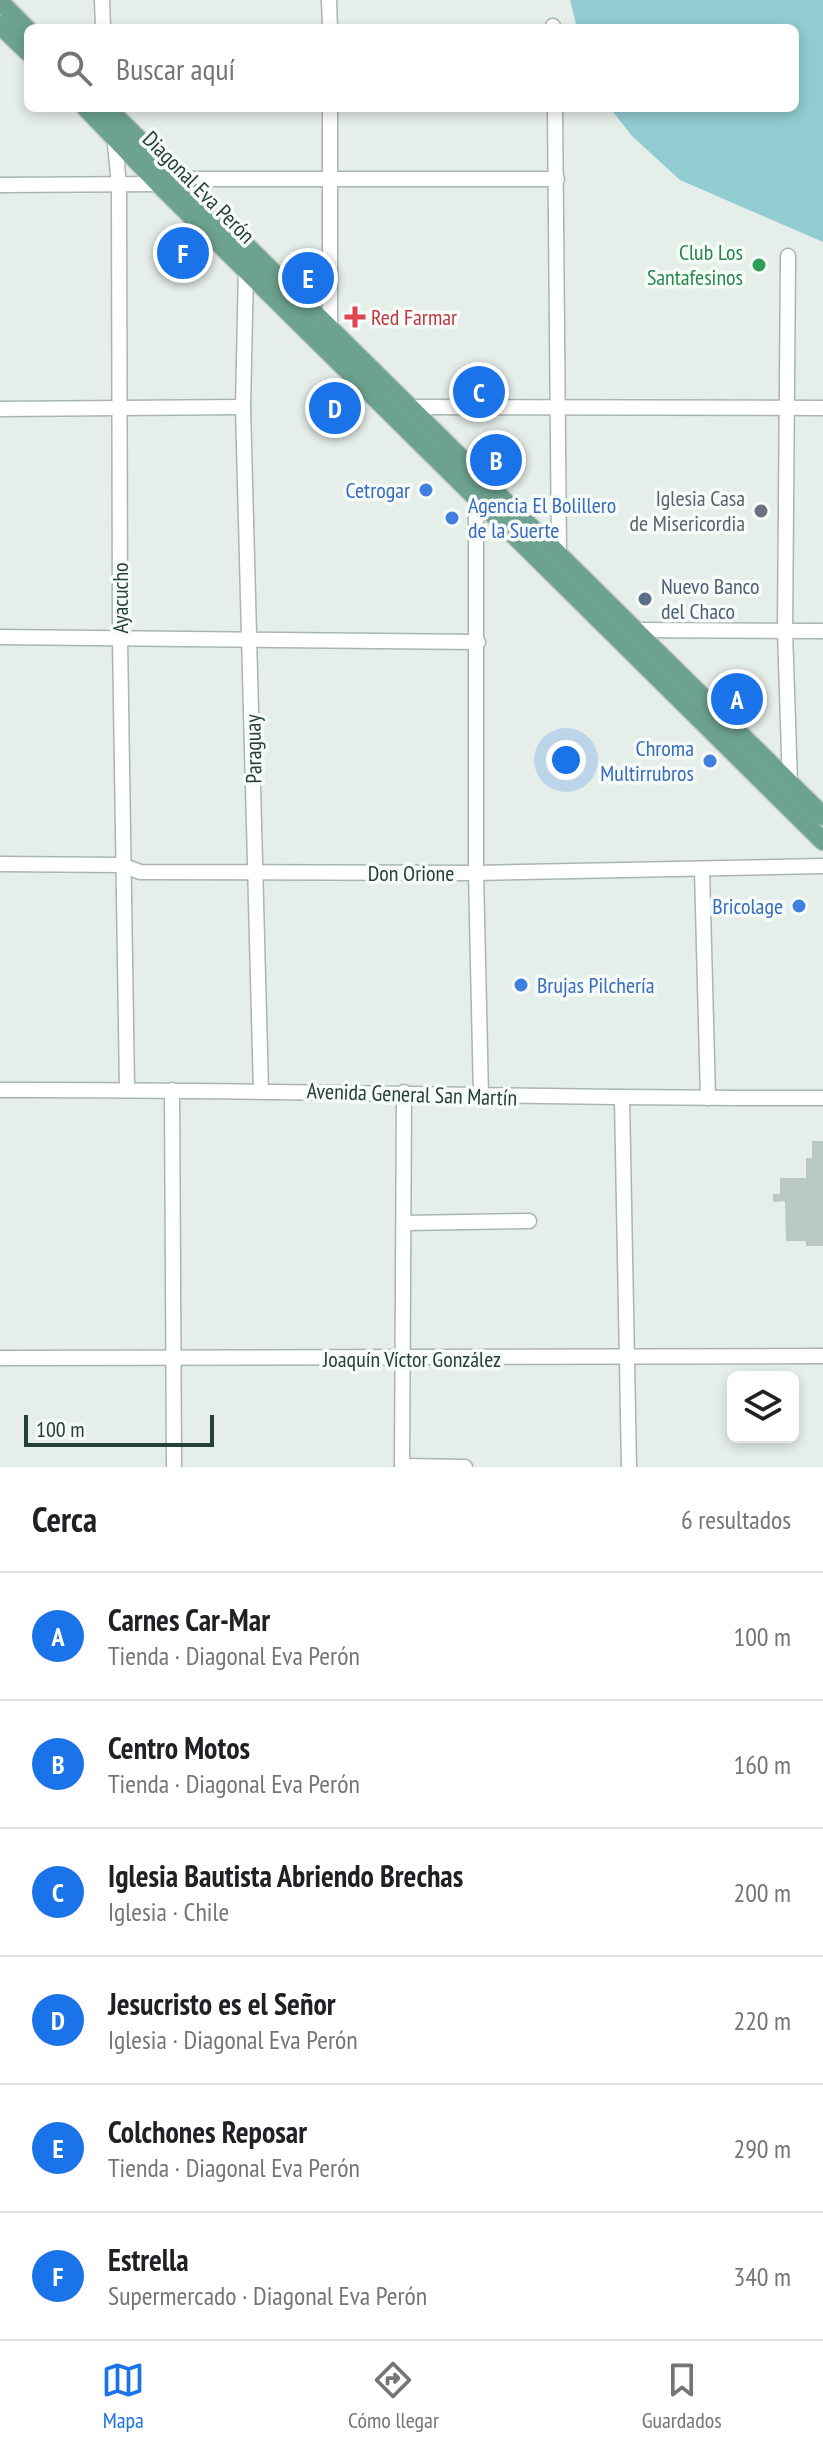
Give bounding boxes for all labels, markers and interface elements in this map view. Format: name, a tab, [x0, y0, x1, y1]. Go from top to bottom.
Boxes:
search box	[24, 24, 799, 112]
icon: search	[52, 46, 96, 90]
text: Buscar aquí	[116, 49, 235, 88]
street label: Diagonal Eva Perón	[137, 125, 261, 249]
pin: F	[157, 223, 209, 283]
place label: Club Los Santafesinos	[647, 238, 743, 291]
pin: E	[282, 248, 334, 308]
marker: Club Los Santafesinos	[750, 256, 768, 274]
place label: Red Farmar	[371, 303, 457, 331]
marker: Red Farmar	[346, 308, 364, 326]
pin: C	[453, 362, 505, 422]
pin: D	[309, 378, 361, 438]
pin: B	[470, 430, 522, 490]
place label: Cetrogar	[346, 476, 410, 504]
marker: Cetrogar	[417, 481, 435, 499]
place label: Iglesia Casa de Misericordia	[630, 484, 745, 537]
place label: Agencia El Bolillero de la Suerte	[468, 491, 616, 544]
marker: Iglesia Casa de Misericordia	[752, 502, 770, 520]
marker: Agencia El Bolillero de la Suerte	[443, 509, 461, 527]
street label: Ayacucho	[106, 562, 134, 634]
place label: Nuevo Banco del Chaco	[661, 572, 760, 625]
marker: Nuevo Banco del Chaco	[636, 590, 654, 608]
pin: A	[711, 669, 763, 729]
street label: Paraguay	[238, 713, 268, 784]
place label: Chroma Multirrubros	[600, 734, 694, 787]
your location	[546, 740, 586, 780]
marker: Chroma Multirrubros	[701, 752, 719, 770]
street label: Don Orione	[368, 859, 454, 887]
place label: Bricolage	[712, 892, 783, 920]
marker: Bricolage	[790, 897, 808, 915]
place label: Brujas Pilchería	[537, 971, 655, 999]
marker: Brujas Pilchería	[512, 976, 530, 994]
street label: Avenida General San Martín	[306, 1076, 518, 1112]
street label: Joaquín Víctor González	[322, 1345, 501, 1373]
map controls	[727, 1371, 799, 1443]
button: layers	[727, 1371, 799, 1443]
scale bar	[24, 1411, 214, 1447]
text: 100 m	[36, 1415, 85, 1443]
text: Cerca	[32, 1497, 97, 1541]
text: 6 resultados	[681, 1503, 791, 1536]
text: Carnes Car-Mar	[108, 1600, 270, 1639]
text: A	[51, 1620, 65, 1653]
text: 100 m	[733, 1620, 791, 1653]
text: Tienda · Diagonal Eva Perón	[108, 1639, 360, 1672]
text: Centro Motos	[108, 1728, 250, 1767]
text: B	[52, 1748, 64, 1781]
text: 160 m	[733, 1748, 791, 1781]
text: Tienda · Diagonal Eva Perón	[108, 1767, 360, 1800]
text: Iglesia Bautista Abriendo Brechas	[108, 1856, 463, 1895]
text: C	[52, 1876, 64, 1909]
text: 200 m	[733, 1876, 791, 1909]
text: Iglesia · Chile	[108, 1895, 229, 1928]
text: Jesucristo es el Señor	[108, 1984, 336, 2023]
text: D	[51, 2004, 65, 2037]
text: 220 m	[733, 2004, 791, 2037]
text: Iglesia · Diagonal Eva Perón	[108, 2023, 358, 2056]
text: Colchones Reposar	[108, 2112, 307, 2151]
text: E	[52, 2132, 64, 2165]
text: 290 m	[733, 2132, 791, 2165]
text: Tienda · Diagonal Eva Perón	[108, 2151, 360, 2184]
text: Estrella	[108, 2240, 189, 2279]
text: F	[53, 2260, 63, 2293]
text: 340 m	[733, 2260, 791, 2293]
text: Supermercado · Diagonal Eva Perón	[108, 2279, 427, 2312]
tab: Mapa	[101, 2358, 145, 2434]
tab: Cómo llegar	[348, 2358, 439, 2434]
tab: Guardados	[642, 2358, 722, 2434]

